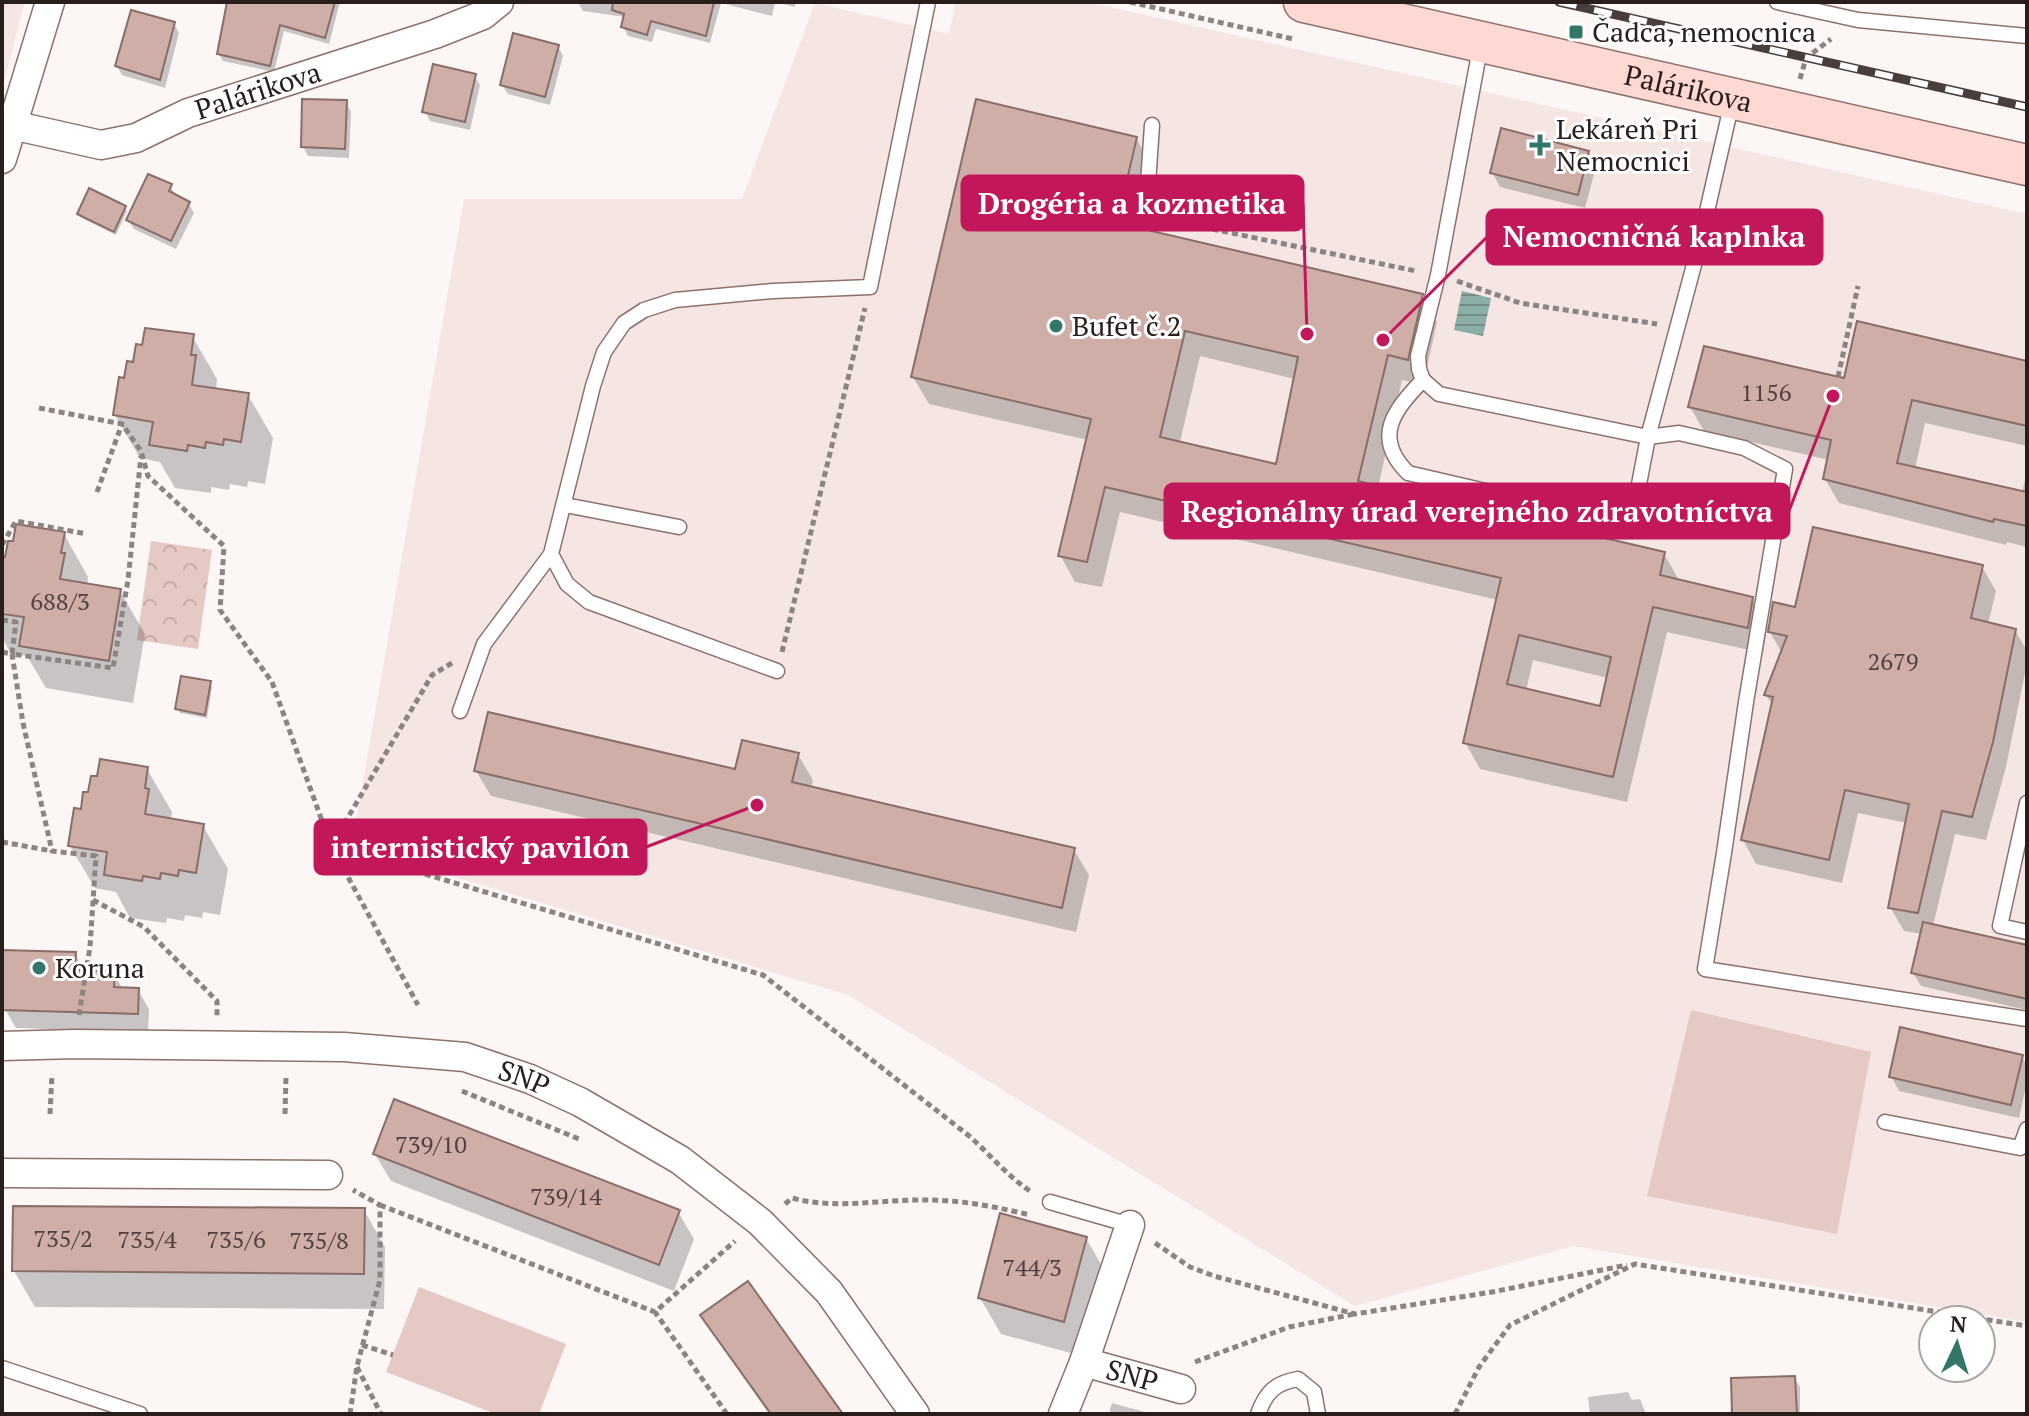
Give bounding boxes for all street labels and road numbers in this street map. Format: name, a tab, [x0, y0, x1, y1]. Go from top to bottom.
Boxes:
street label: Palárikova	[190, 53, 325, 128]
street label: Palárikova	[1621, 56, 1756, 121]
street label: SNP	[494, 1051, 556, 1104]
street label: SNP	[1102, 1350, 1162, 1400]

